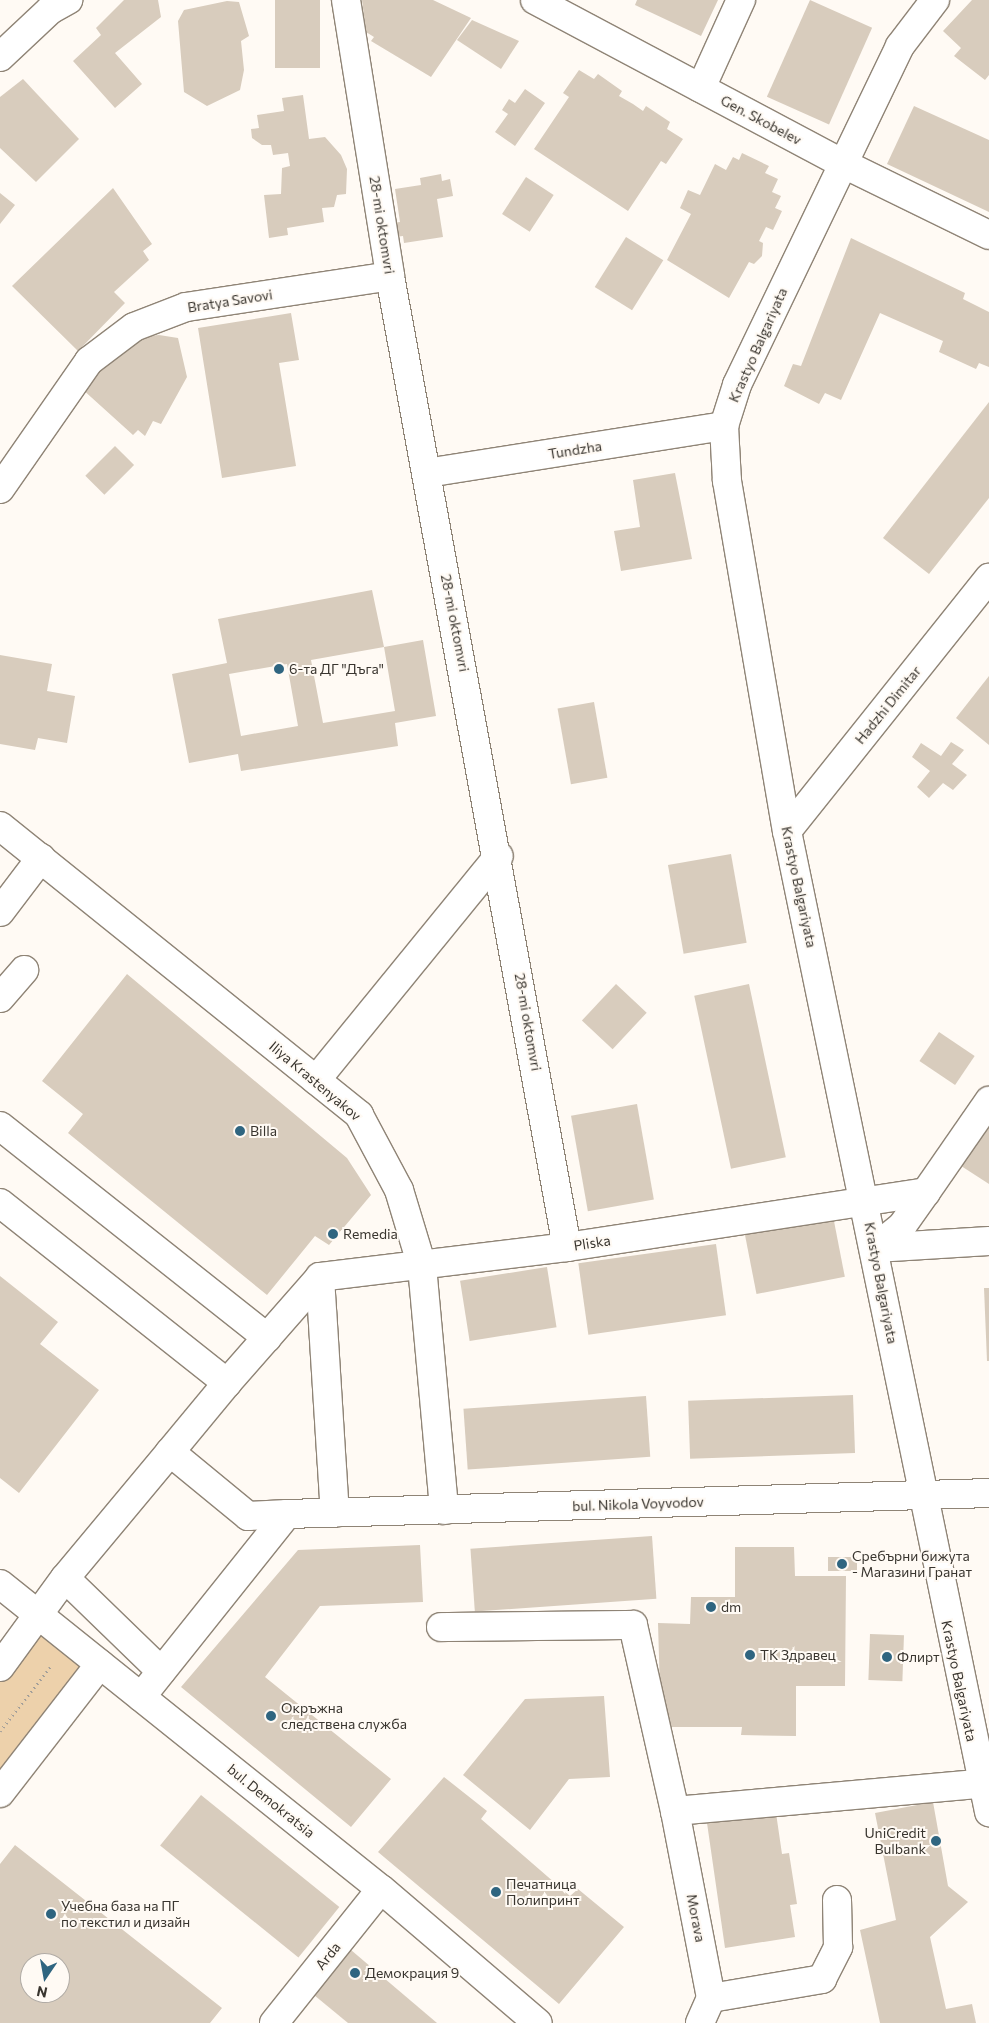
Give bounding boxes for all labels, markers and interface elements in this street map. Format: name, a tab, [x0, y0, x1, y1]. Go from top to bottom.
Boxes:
street label: Gen. Skobelev	[718, 92, 804, 148]
street label: 28-mi oktomvri	[366, 175, 398, 275]
street label: Krastyo Balgariyata	[725, 285, 791, 405]
street label: Bratya Savovi	[186, 286, 274, 316]
street label: Tundzha	[547, 437, 603, 463]
street label: 28-mi oktomvri	[437, 573, 473, 673]
place label: 6-та ДГ "Дъга"	[289, 661, 384, 677]
marker: 6-та ДГ "Дъга"	[273, 663, 285, 675]
street label: Hadzhi Dimitar	[851, 663, 925, 747]
street label: Krastyo Balgariyata	[778, 825, 820, 949]
street label: 28-mi oktomvri	[511, 972, 545, 1072]
street label: Iliya Krastenyakov	[266, 1038, 364, 1124]
place label: Billa	[250, 1123, 277, 1139]
marker: Billa	[234, 1125, 246, 1137]
street label: Krastyo Balgariyata	[861, 1221, 901, 1345]
place label: Remedia	[343, 1226, 398, 1242]
marker: Remedia	[327, 1228, 339, 1240]
street label: Pliska	[572, 1232, 612, 1254]
street label: bul. Nikola Voyvodov	[572, 1493, 704, 1515]
place label: Сребърни бижута - Магазини Гранат	[852, 1548, 972, 1580]
marker: Сребърни бижута - Магазини Гранат	[836, 1558, 848, 1570]
place label: dm	[721, 1599, 741, 1615]
marker: dm	[705, 1601, 717, 1613]
street label: Krastyo Balgariyata	[938, 1619, 980, 1743]
place label: ТК Здравец	[760, 1647, 836, 1663]
marker: ТК Здравец	[744, 1649, 756, 1661]
place label: Флирт	[897, 1649, 940, 1665]
marker: Флирт	[881, 1651, 893, 1663]
place label: Окръжна следствена служба	[281, 1700, 407, 1732]
marker: Окръжна следствена служба	[265, 1710, 277, 1722]
street label: bul. Demokratsia	[224, 1761, 318, 1841]
place label: UniCredit Bulbank	[864, 1825, 926, 1858]
marker: UniCredit Bulbank	[930, 1835, 942, 1847]
place label: Печатница Полипринт	[506, 1876, 580, 1908]
marker: Печатница Полипринт	[490, 1886, 502, 1898]
street label: Morava	[683, 1892, 709, 1944]
place label: Учебна база на ПГ по текстил и дизайн	[61, 1898, 190, 1930]
marker: Учебна база на ПГ по текстил и дизайн	[45, 1908, 57, 1920]
street label: Arda	[312, 1939, 344, 1973]
north arrow	[20, 1953, 70, 2003]
place label: Демокрация 9	[365, 1965, 459, 1981]
marker: Демокрация 9	[349, 1967, 361, 1979]
text: N	[35, 1983, 49, 2002]

